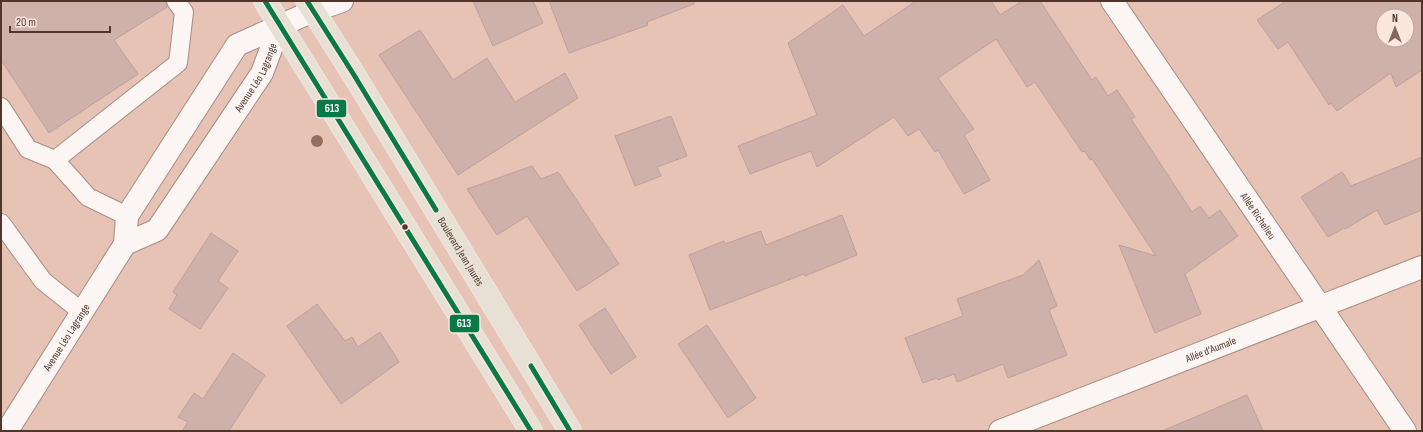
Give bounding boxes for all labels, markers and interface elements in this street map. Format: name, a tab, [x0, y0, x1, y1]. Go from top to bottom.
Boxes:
scale bar	[10, 8, 110, 34]
north arrow	[1375, 8, 1415, 48]
text: N	[1392, 12, 1398, 25]
text: 20 m	[16, 15, 36, 30]
street label: Avenue Léo Lagrange	[231, 41, 280, 115]
line badge: 613	[316, 99, 347, 118]
text: 613	[325, 102, 339, 115]
street label: Allée Richelieu	[1237, 189, 1279, 242]
street label: Boulevard Jean Jaurès	[435, 215, 486, 288]
unlabelled marker	[400, 222, 410, 232]
street label: Avenue Léo Lagrange	[40, 301, 93, 374]
line badge: 613	[449, 314, 480, 333]
text: 613	[457, 317, 471, 330]
street label: Allée d'Aumale	[1183, 334, 1238, 366]

